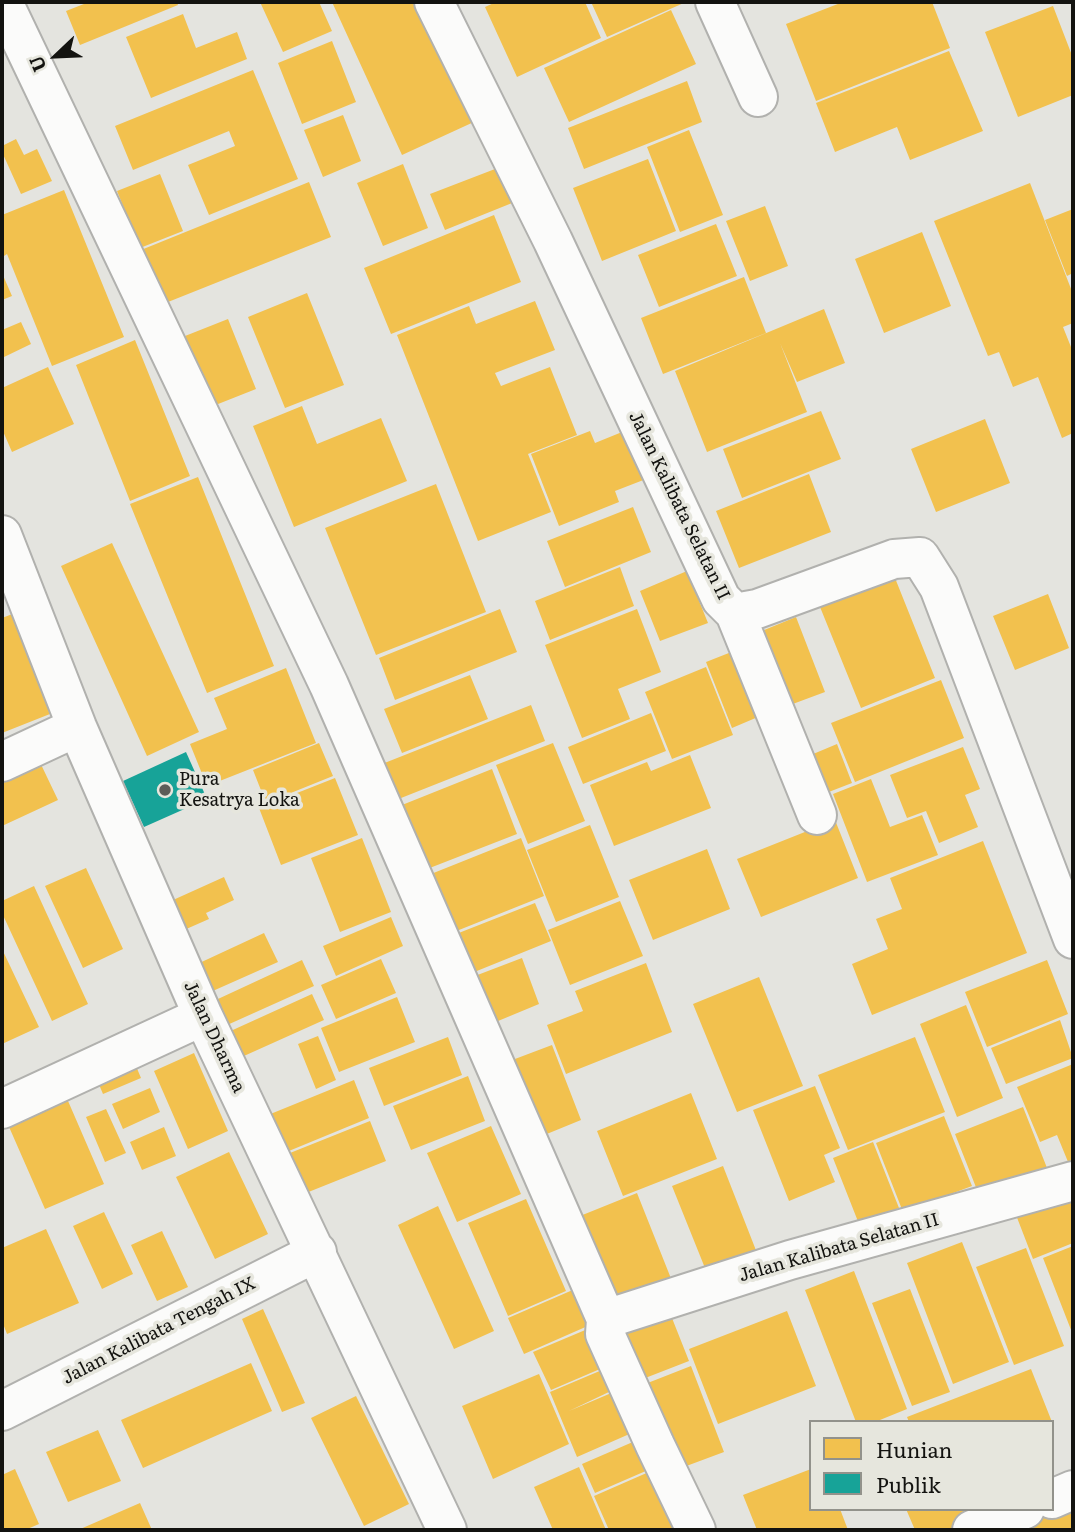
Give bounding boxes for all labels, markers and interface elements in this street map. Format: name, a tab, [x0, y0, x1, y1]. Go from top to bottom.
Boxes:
north arrow	[21, 21, 91, 91]
text: U	[21, 52, 52, 77]
street label: Jalan Kalibata Selatan II	[624, 408, 734, 604]
place label: Pura Kesatrya Loka	[179, 769, 300, 812]
marker: Pura Kesatrya Loka	[157, 782, 173, 798]
street label: Jalan Dharma	[179, 978, 249, 1096]
street label: Jalan Kalibata Selatan II	[736, 1209, 942, 1287]
street label: Jalan Kalibata Tengah IX	[59, 1273, 259, 1389]
legend	[809, 1420, 1054, 1511]
text: Hunian	[876, 1433, 952, 1464]
text: Publik	[876, 1468, 941, 1499]

